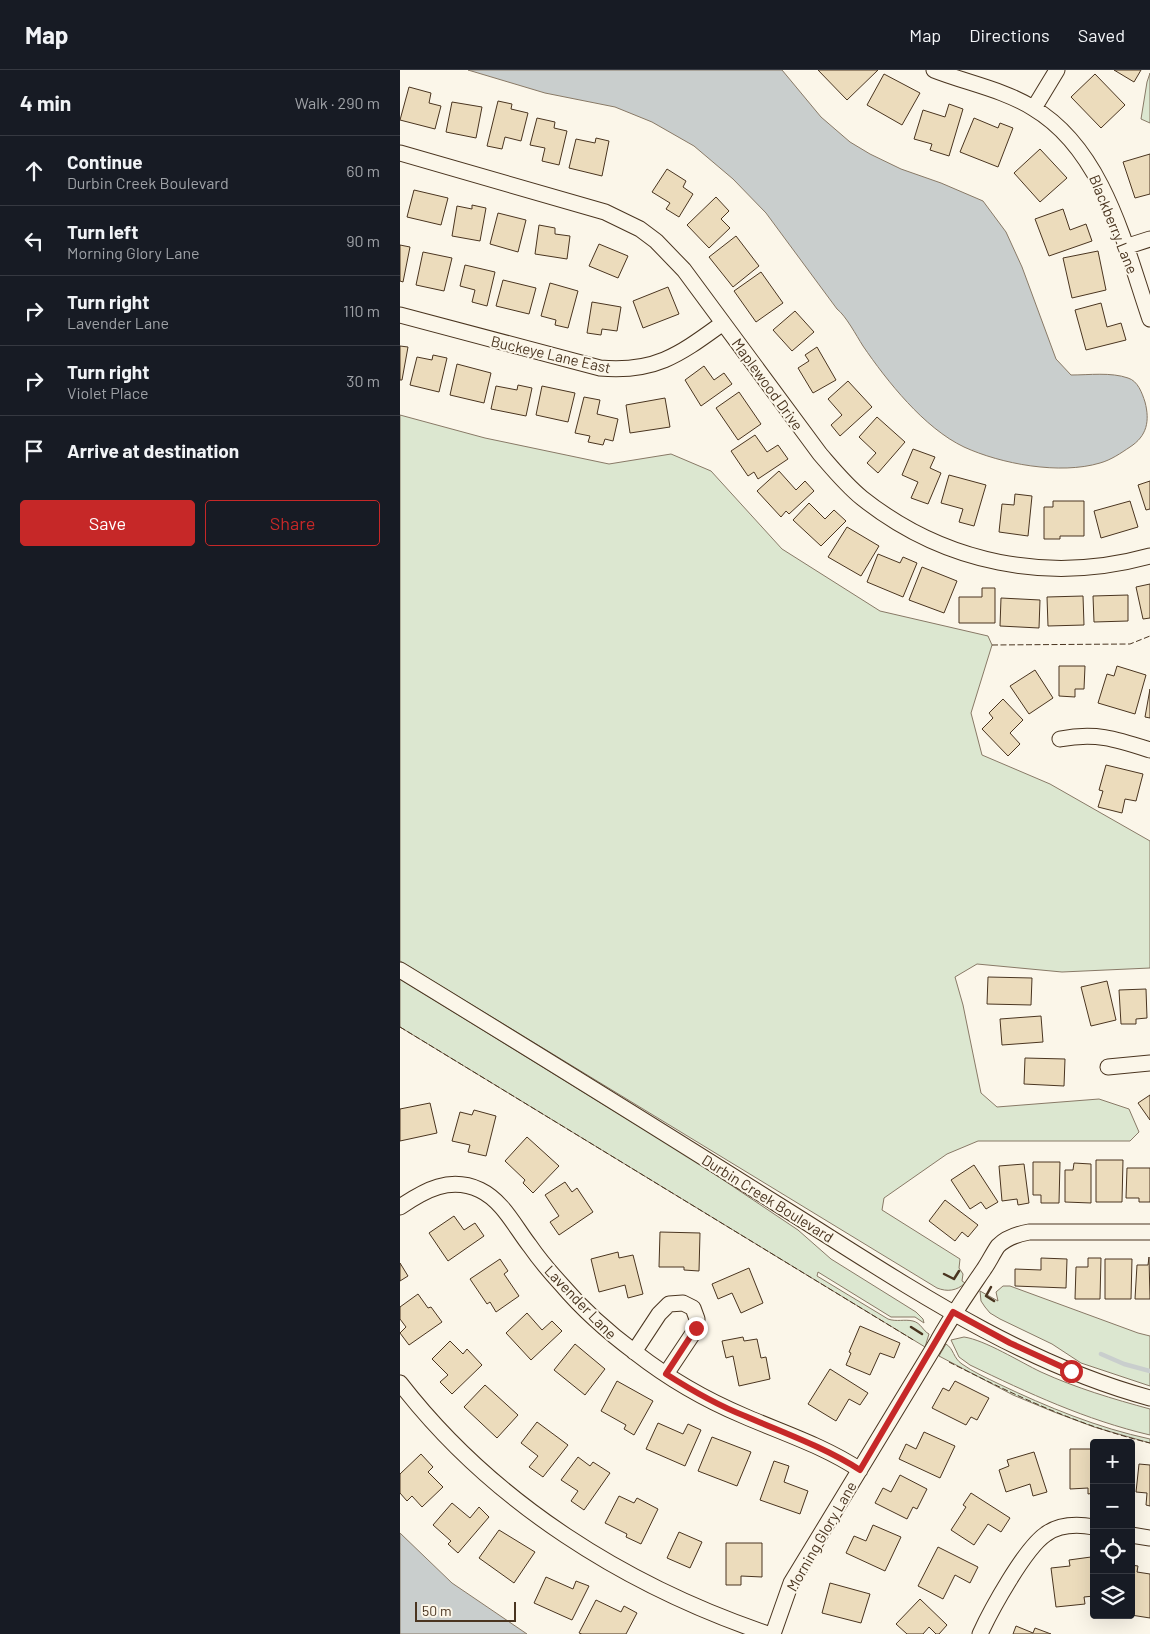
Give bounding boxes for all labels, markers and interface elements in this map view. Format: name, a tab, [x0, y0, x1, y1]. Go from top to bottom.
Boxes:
text: Map	[25, 20, 68, 49]
text: Map	[909, 24, 941, 46]
text: Directions	[969, 24, 1050, 46]
text: Saved	[1078, 24, 1125, 46]
text: 4 min	[20, 90, 71, 115]
text: Walk · 290 m	[295, 93, 380, 112]
text: Continue	[67, 150, 143, 173]
icon: ahead	[20, 157, 48, 185]
text: 60 m	[346, 161, 380, 180]
street label: Blackberry Lane	[1086, 172, 1142, 276]
text: Durbin Creek Boulevard	[67, 173, 229, 192]
text: Turn left	[67, 220, 138, 243]
icon: left	[20, 227, 48, 255]
text: 90 m	[346, 231, 380, 250]
text: Morning Glory Lane	[67, 243, 199, 262]
text: Turn right	[67, 290, 149, 313]
icon: right	[20, 297, 48, 325]
text: 110 m	[343, 301, 380, 320]
text: Lavender Lane	[67, 313, 169, 332]
street label: Buckeye Lane East	[489, 331, 613, 377]
street label: Maplewood Drive	[729, 334, 807, 434]
text: Turn right	[67, 360, 149, 383]
icon: right	[20, 367, 48, 395]
text: 30 m	[346, 371, 380, 390]
text: Violet Place	[67, 383, 148, 402]
icon: arrive	[20, 437, 48, 465]
text: Arrive at destination	[67, 439, 239, 462]
button: Save	[20, 500, 195, 546]
button: Share	[205, 500, 380, 546]
street label: Durbin Creek Boulevard	[699, 1150, 837, 1246]
street label: Lavender Lane	[541, 1261, 621, 1343]
route end	[685, 1317, 708, 1340]
route start	[1060, 1360, 1083, 1383]
map controls	[1090, 1439, 1135, 1619]
button: +	[1090, 1439, 1135, 1484]
street label: Morning Glory Lane	[782, 1478, 860, 1594]
button: −	[1090, 1484, 1135, 1529]
button: locate	[1090, 1529, 1135, 1574]
button: layers	[1090, 1574, 1135, 1619]
scale bar	[415, 1599, 516, 1622]
text: 50 m	[422, 1602, 451, 1619]

